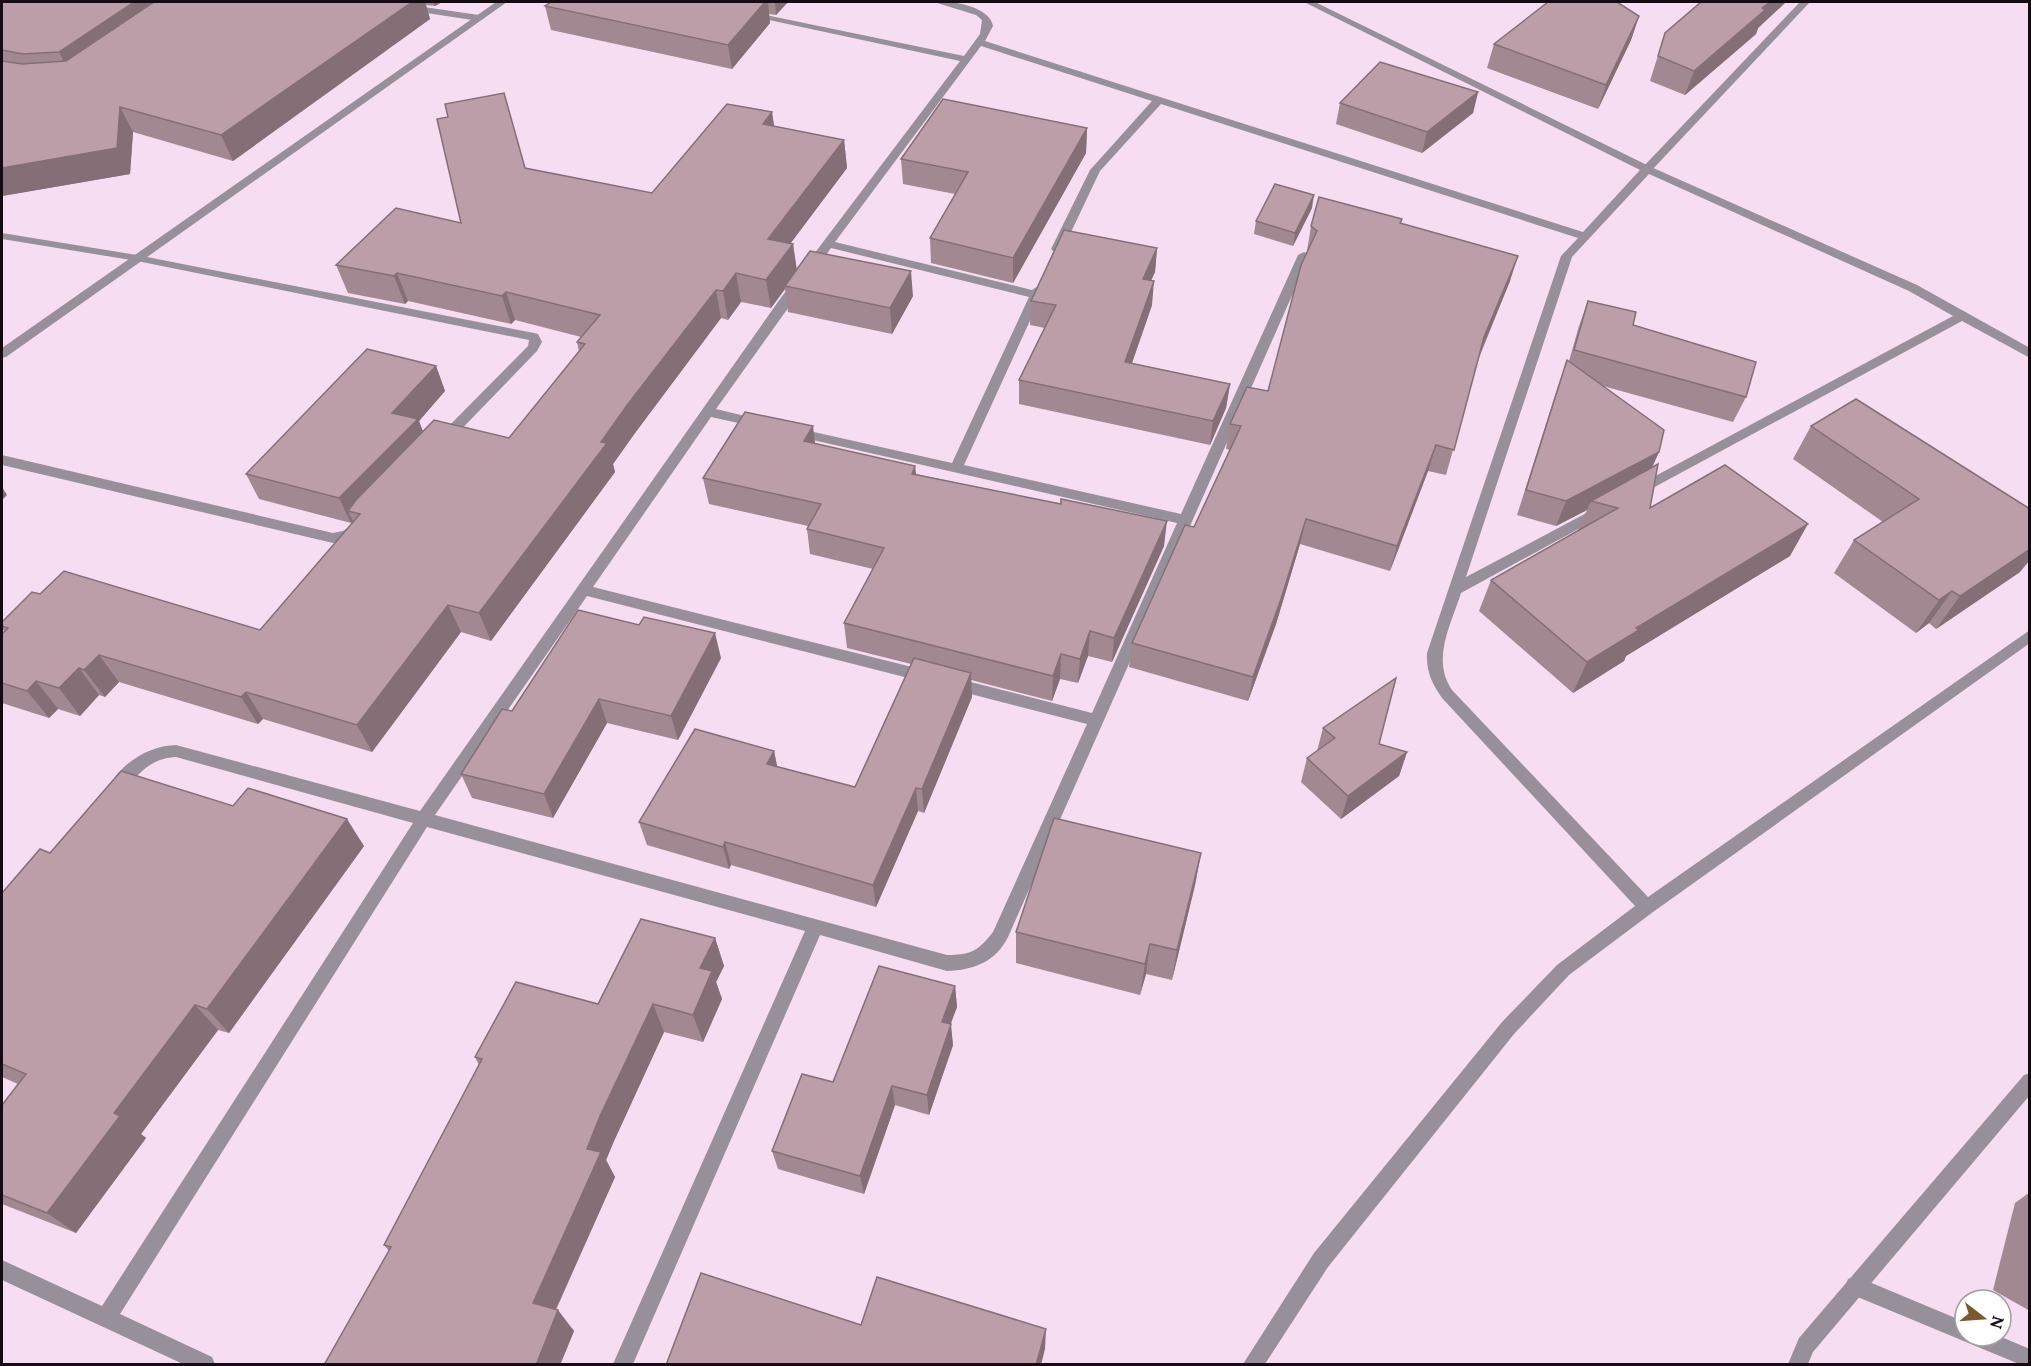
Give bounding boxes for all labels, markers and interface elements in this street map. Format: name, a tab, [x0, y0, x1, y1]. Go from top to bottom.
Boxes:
north arrow	[1953, 1288, 2013, 1348]
text: N	[1986, 1314, 2009, 1331]

